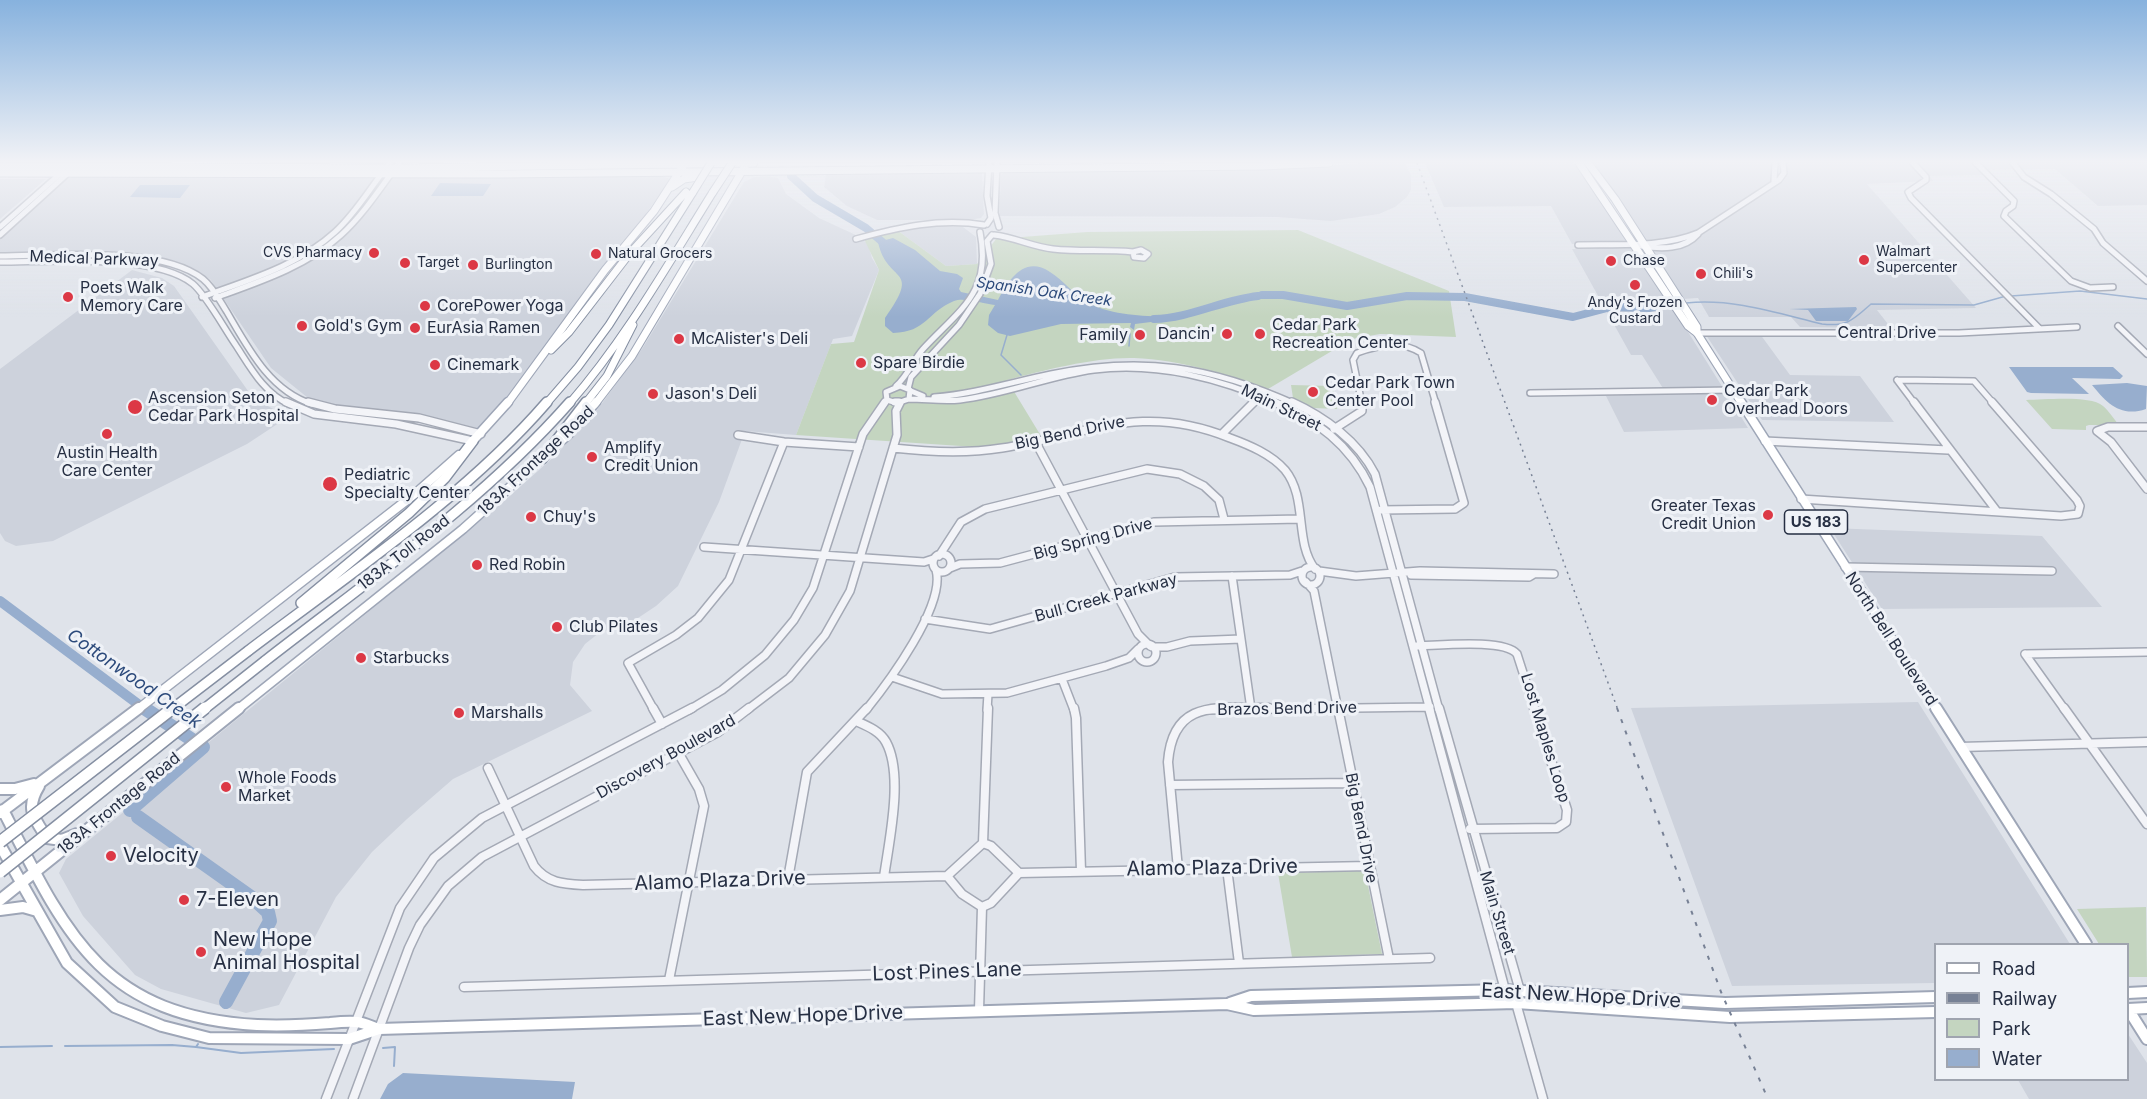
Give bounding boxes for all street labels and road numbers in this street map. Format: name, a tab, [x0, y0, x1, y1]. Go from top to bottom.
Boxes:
street label: Medical Parkway	[29, 247, 159, 271]
street label: Central Drive	[1838, 323, 1936, 343]
street label: Main Street	[1238, 380, 1324, 436]
street label: 183A Frontage Road	[474, 402, 598, 520]
street label: Big Bend Drive	[1013, 412, 1127, 454]
road number: US 183	[1784, 510, 1848, 534]
street label: 183A Toll Road	[354, 511, 454, 595]
street label: Big Spring Drive	[1031, 514, 1155, 564]
street label: North Bell Boulevard	[1841, 569, 1941, 709]
street label: Bull Creek Parkway	[1033, 570, 1179, 626]
street label: Lost Maples Loop	[1516, 671, 1574, 805]
street label: Brazos Bend Drive	[1217, 698, 1357, 720]
street label: Discovery Boulevard	[593, 711, 739, 803]
street label: 183A Frontage Road	[54, 749, 184, 859]
street label: Big Bend Drive	[1341, 771, 1381, 885]
street label: Alamo Plaza Drive	[1126, 855, 1298, 881]
street label: Alamo Plaza Drive	[634, 866, 806, 896]
street label: Main Street	[1475, 869, 1519, 957]
street label: Lost Pines Lane	[872, 957, 1022, 987]
street label: East New Hope Drive	[1480, 979, 1682, 1013]
street label: East New Hope Drive	[702, 1001, 904, 1031]

